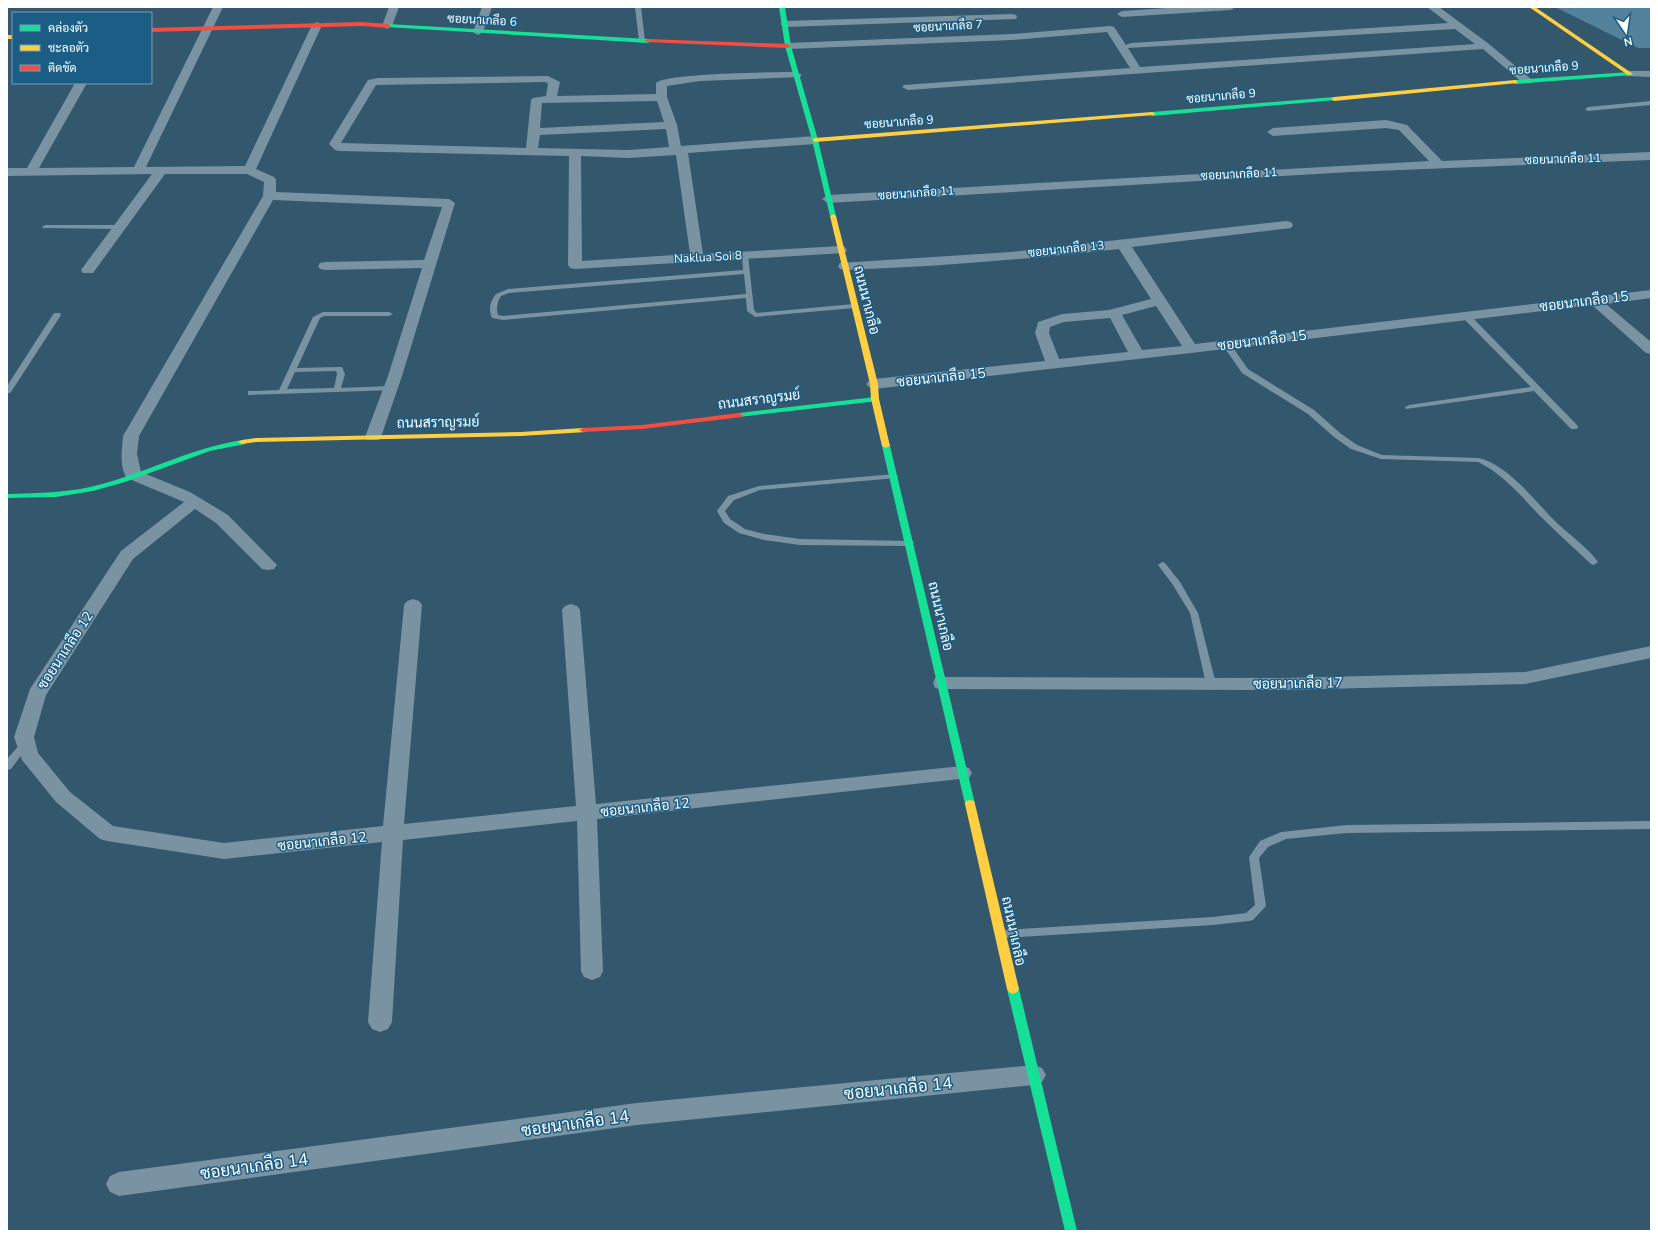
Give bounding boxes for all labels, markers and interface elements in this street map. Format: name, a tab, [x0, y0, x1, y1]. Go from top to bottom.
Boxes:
street label: ซอยนาเกลือ 6	[447, 10, 517, 30]
legend	[12, 12, 152, 84]
north arrow	[1606, 12, 1646, 52]
street label: ซอยนาเกลือ 7	[913, 16, 983, 36]
text: คล่องตัว	[48, 20, 88, 36]
text: N	[1622, 33, 1634, 49]
text: ชะลอตัว	[48, 40, 89, 56]
street label: ซอยนาเกลือ 9	[1509, 58, 1579, 78]
text: ติดขัด	[48, 60, 77, 76]
street label: ซอยนาเกลือ 9	[1186, 85, 1256, 107]
street label: ซอยนาเกลือ 9	[864, 112, 934, 132]
street label: ซอยนาเกลือ 11	[1524, 150, 1602, 168]
street label: ซอยนาเกลือ 11	[1200, 164, 1278, 184]
street label: ซอยนาเกลือ 11	[877, 182, 955, 204]
street label: ซอยนาเกลือ 13	[1027, 237, 1105, 261]
street label: Naklua Soi 8	[674, 247, 742, 267]
street label: ถนนนาเกลือ	[849, 264, 884, 337]
street label: ซอยนาเกลือ 15	[1538, 287, 1630, 316]
street label: ซอยนาเกลือ 15	[1216, 326, 1308, 355]
street label: ซอยนาเกลือ 15	[895, 363, 987, 392]
street label: ถนนสราญรมย์	[717, 385, 801, 414]
street label: ถนนสราญรมย์	[397, 412, 479, 433]
street label: ถนนนาเกลือ	[923, 580, 958, 653]
street label: ซอยนาเกลือ 12	[33, 607, 98, 693]
street label: ซอยนาเกลือ 17	[1253, 673, 1343, 694]
street label: ซอยนาเกลือ 12	[599, 793, 691, 822]
street label: ซอยนาเกลือ 12	[276, 827, 368, 856]
street label: ถนนนาเกลือ	[997, 895, 1030, 968]
street label: ซอยนาเกลือ 14	[843, 1071, 953, 1106]
street label: ซอยนาเกลือ 14	[520, 1105, 631, 1142]
street label: ซอยนาเกลือ 14	[199, 1148, 310, 1185]

